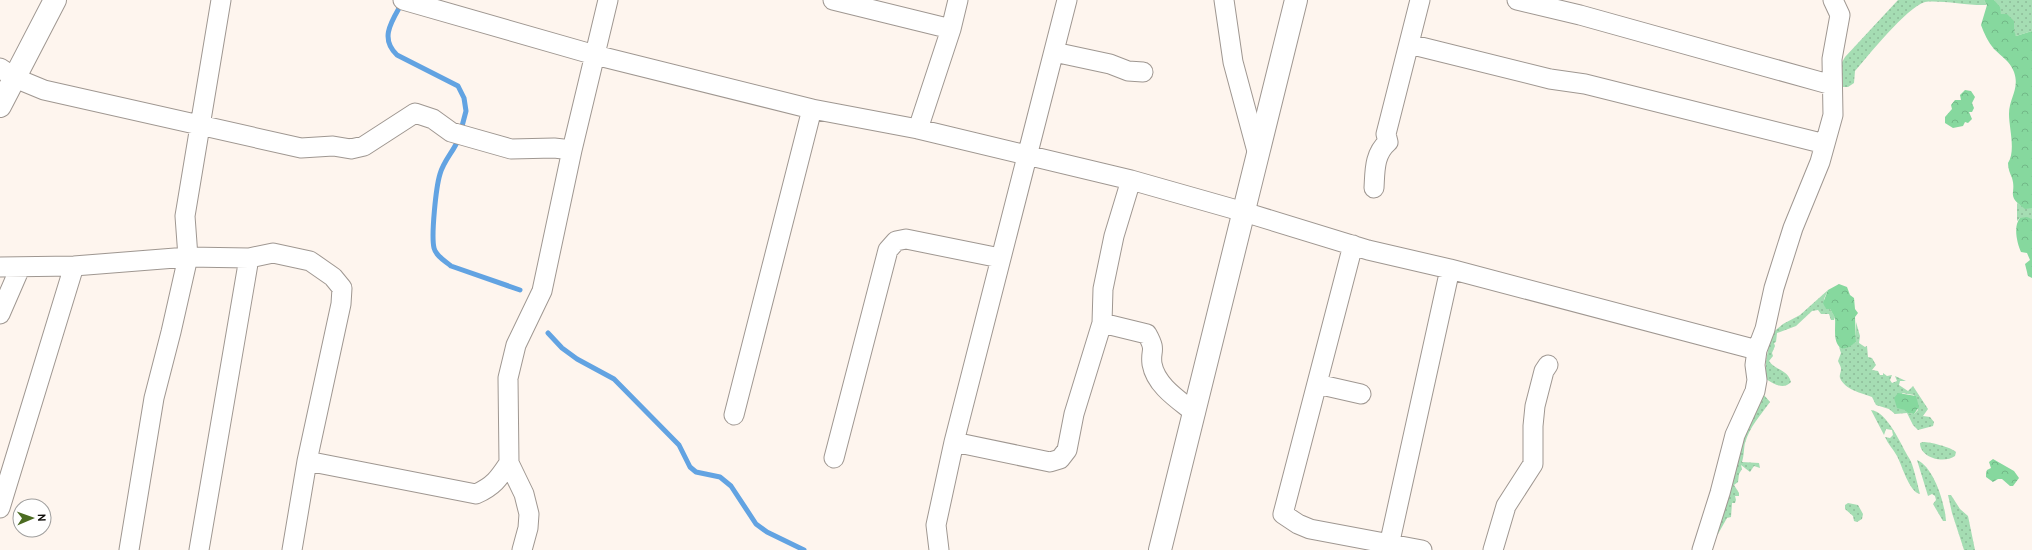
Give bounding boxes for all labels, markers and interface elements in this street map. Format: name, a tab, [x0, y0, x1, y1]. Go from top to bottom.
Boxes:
north arrow	[12, 498, 52, 538]
text: N	[34, 513, 48, 522]

